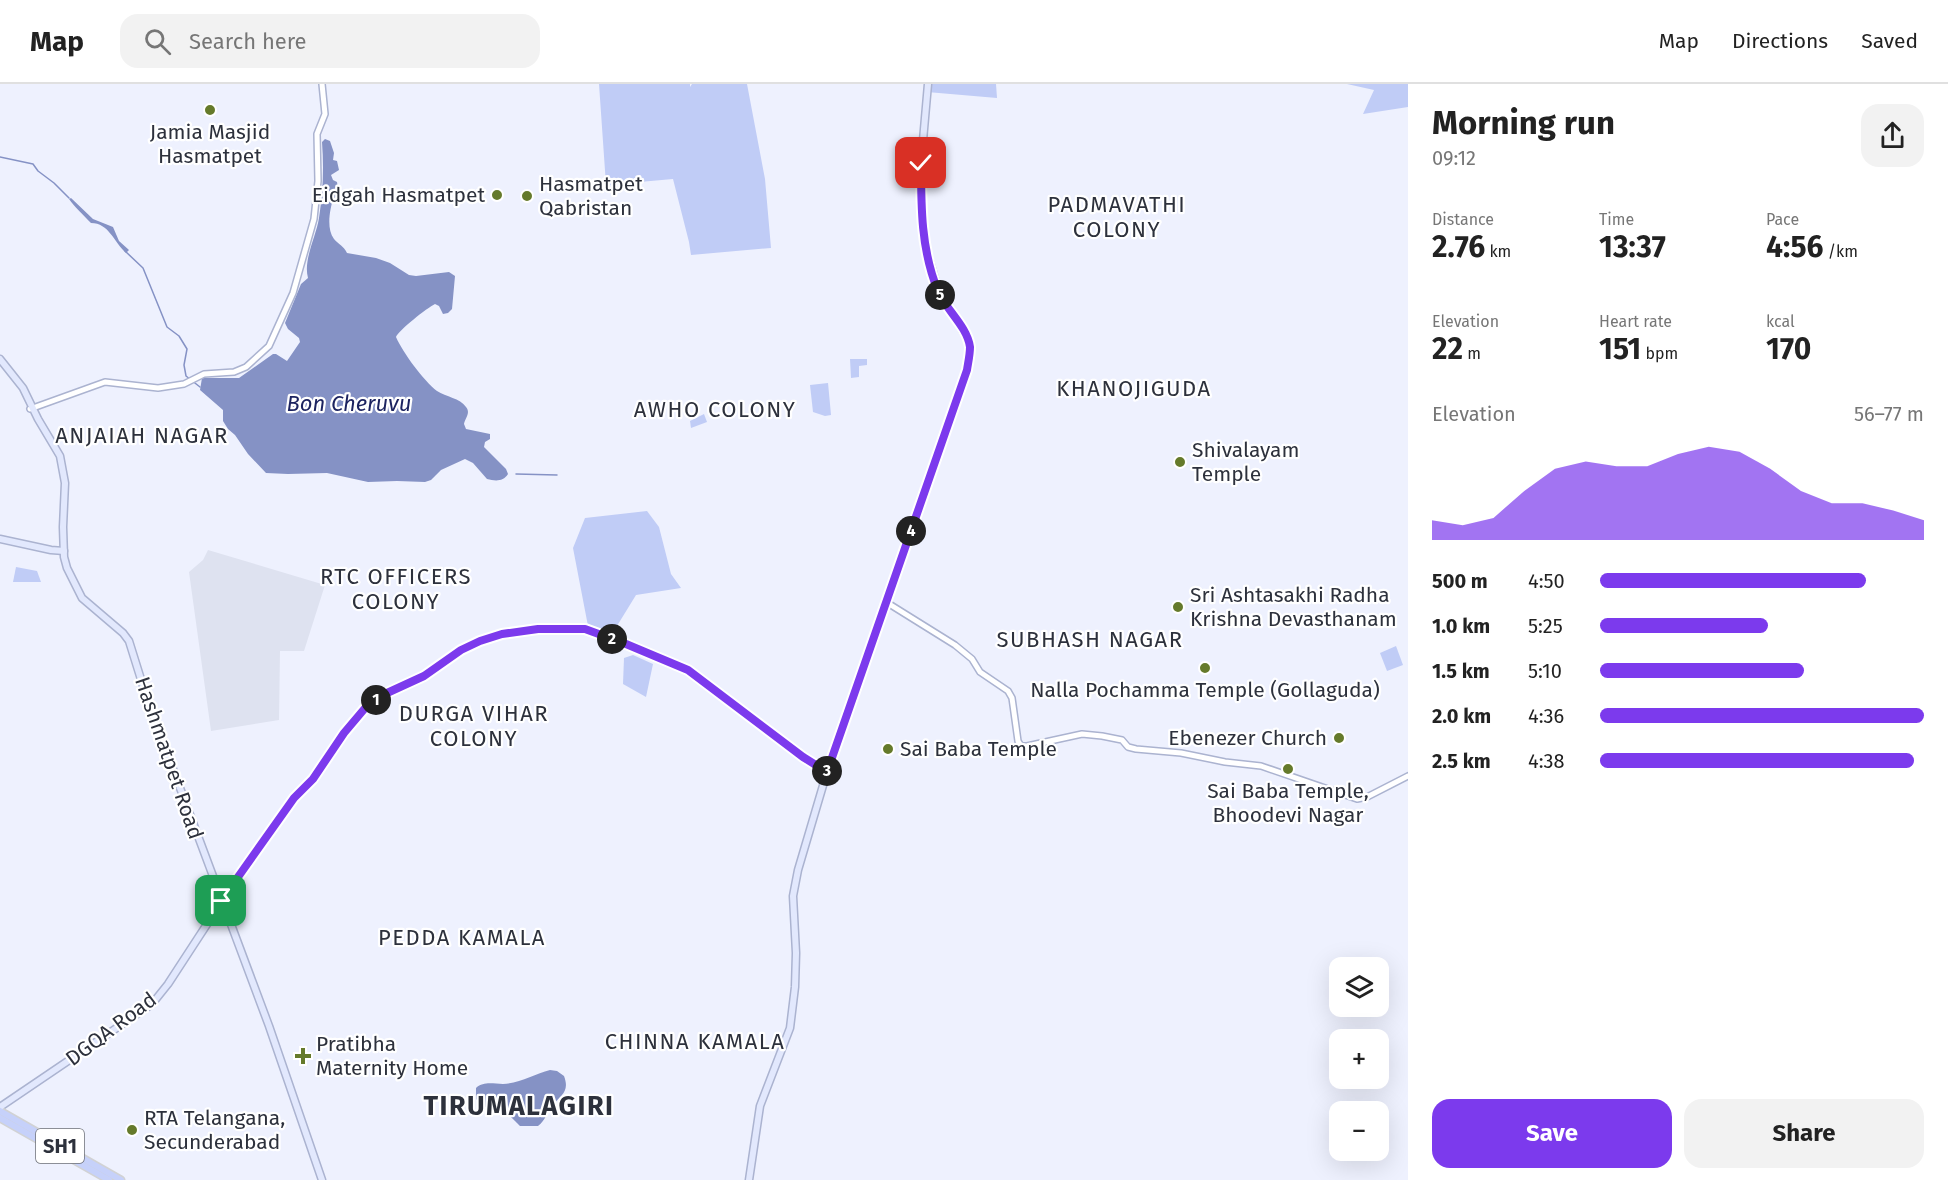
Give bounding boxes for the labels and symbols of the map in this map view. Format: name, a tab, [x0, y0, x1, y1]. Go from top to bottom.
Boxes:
marker: Jamia Masjid Hasmatpet	[203, 103, 217, 117]
place label: Jamia Masjid Hasmatpet	[150, 119, 270, 169]
pin	[895, 137, 946, 188]
place label: Hasmatpet Qabristan	[539, 171, 643, 221]
place label: Eidgah Hasmatpet	[312, 182, 485, 208]
marker: Eidgah Hasmatpet	[490, 188, 504, 202]
marker: Hasmatpet Qabristan	[520, 189, 534, 203]
district label: PADMAVATHI COLONY	[1048, 191, 1186, 243]
pin: 5	[925, 280, 955, 310]
district label: KHANOJIGUDA	[1056, 375, 1212, 402]
water label: Bon Cheruvu	[287, 390, 411, 417]
district label: AWHO COLONY	[634, 396, 796, 423]
district label: ANJAIAH NAGAR	[55, 422, 229, 449]
place label: Shivalayam Temple	[1192, 437, 1299, 487]
marker: Shivalayam Temple	[1173, 455, 1187, 469]
pin: 4	[896, 516, 926, 546]
district label: RTC OFFICERS COLONY	[320, 563, 472, 615]
place label: Sri Ashtasakhi Radha Krishna Devasthanam	[1190, 582, 1397, 632]
marker: Sri Ashtasakhi Radha Krishna Devasthanam	[1171, 600, 1185, 614]
pin: 2	[597, 624, 627, 654]
district label: SUBHASH NAGAR	[997, 626, 1184, 653]
marker: Nalla Pochamma Temple (Gollaguda)	[1198, 661, 1212, 675]
street label: Hashmatpet Road	[129, 673, 209, 843]
place label: Nalla Pochamma Temple (Gollaguda)	[1030, 677, 1380, 703]
pin: 1	[361, 685, 391, 715]
district label: DURGA VIHAR COLONY	[399, 700, 549, 752]
place label: Ebenezer Church	[1168, 725, 1327, 751]
marker: Ebenezer Church	[1332, 731, 1346, 745]
place label: Sai Baba Temple	[900, 736, 1057, 762]
marker: Sai Baba Temple	[881, 742, 895, 756]
pin: 3	[812, 756, 842, 786]
marker: Sai Baba Temple, Bhoodevi Nagar	[1281, 762, 1295, 776]
place label: Sai Baba Temple, Bhoodevi Nagar	[1207, 778, 1369, 828]
pin	[195, 875, 246, 926]
district label: PEDDA KAMALA	[378, 924, 546, 951]
street label: DGQA Road	[60, 986, 162, 1072]
district label: CHINNA KAMALA	[605, 1028, 785, 1055]
place label: Pratibha Maternity Home	[316, 1031, 468, 1081]
marker: Pratibha Maternity Home	[294, 1047, 312, 1065]
district label: TIRUMALAGIRI	[423, 1090, 615, 1122]
place label: RTA Telangana, Secunderabad	[144, 1105, 285, 1155]
marker: RTA Telangana, Secunderabad	[125, 1123, 139, 1137]
road number: SH1	[36, 1129, 84, 1163]

